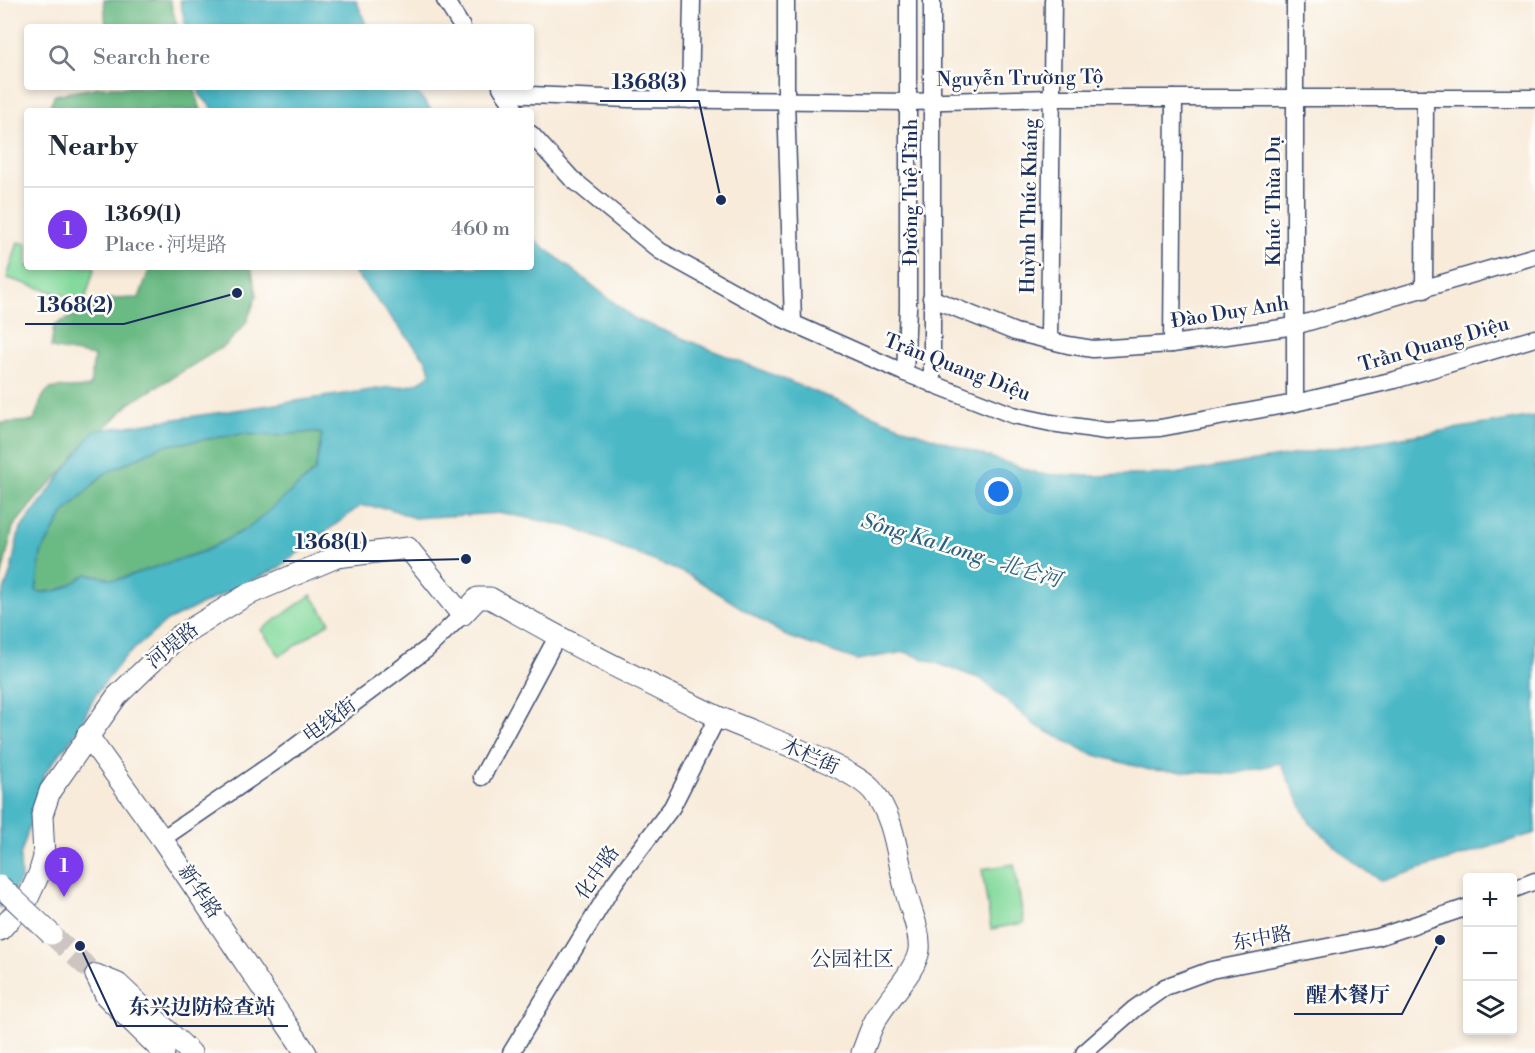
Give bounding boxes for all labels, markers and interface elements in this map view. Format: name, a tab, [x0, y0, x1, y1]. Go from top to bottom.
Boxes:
search box	[24, 24, 534, 90]
icon: search	[45, 41, 78, 74]
text: Search here	[93, 44, 210, 71]
callout: 1368(3)	[600, 62, 699, 101]
street label: Nguyễn Trường Tộ	[936, 65, 1104, 93]
text: 1368(3)	[612, 70, 686, 96]
street label: Đường Tuệ Tĩnh	[899, 118, 924, 266]
street label: Huỳnh Thúc Kháng	[1016, 118, 1044, 294]
text: Nearby	[48, 131, 138, 163]
street label: Khúc Thừa Dụ	[1262, 135, 1287, 266]
text: 1369(1)	[105, 201, 181, 228]
text: 1	[63, 217, 72, 242]
text: 460 m	[451, 217, 510, 242]
text: Place · 河堤路	[105, 233, 226, 258]
callout: 1368(2)	[25, 285, 124, 324]
street label: Đào Duy Anh	[1169, 291, 1291, 335]
text: 1368(2)	[37, 293, 113, 319]
street label: Trần Quang Diệu	[1356, 311, 1513, 378]
street label: Trần Quang Diệu	[880, 329, 1034, 408]
your location	[984, 477, 1013, 506]
water label: Sông Ka Long - 北仑河	[858, 508, 1068, 595]
callout: 1368(1)	[283, 522, 379, 561]
text: 1368(1)	[295, 530, 367, 556]
street label: 河堤路	[142, 617, 204, 675]
street label: 电线街	[298, 693, 362, 749]
street label: 木栏街	[778, 733, 842, 781]
street label: 化中路	[571, 841, 625, 905]
pin: 1	[44, 848, 84, 897]
street label: 新华路	[172, 860, 226, 924]
map controls	[1463, 873, 1517, 1035]
button: +	[1463, 873, 1517, 927]
street label: 东中路	[1230, 921, 1294, 957]
button: −	[1463, 927, 1517, 981]
district label: 公园社区	[810, 947, 894, 973]
callout: 醒木餐厅	[1294, 975, 1402, 1014]
button: layers	[1463, 981, 1517, 1035]
text: 醒木餐厅	[1306, 983, 1390, 1009]
callout: 东兴边防检查站	[117, 987, 288, 1026]
text: 东兴边防检查站	[129, 995, 276, 1021]

